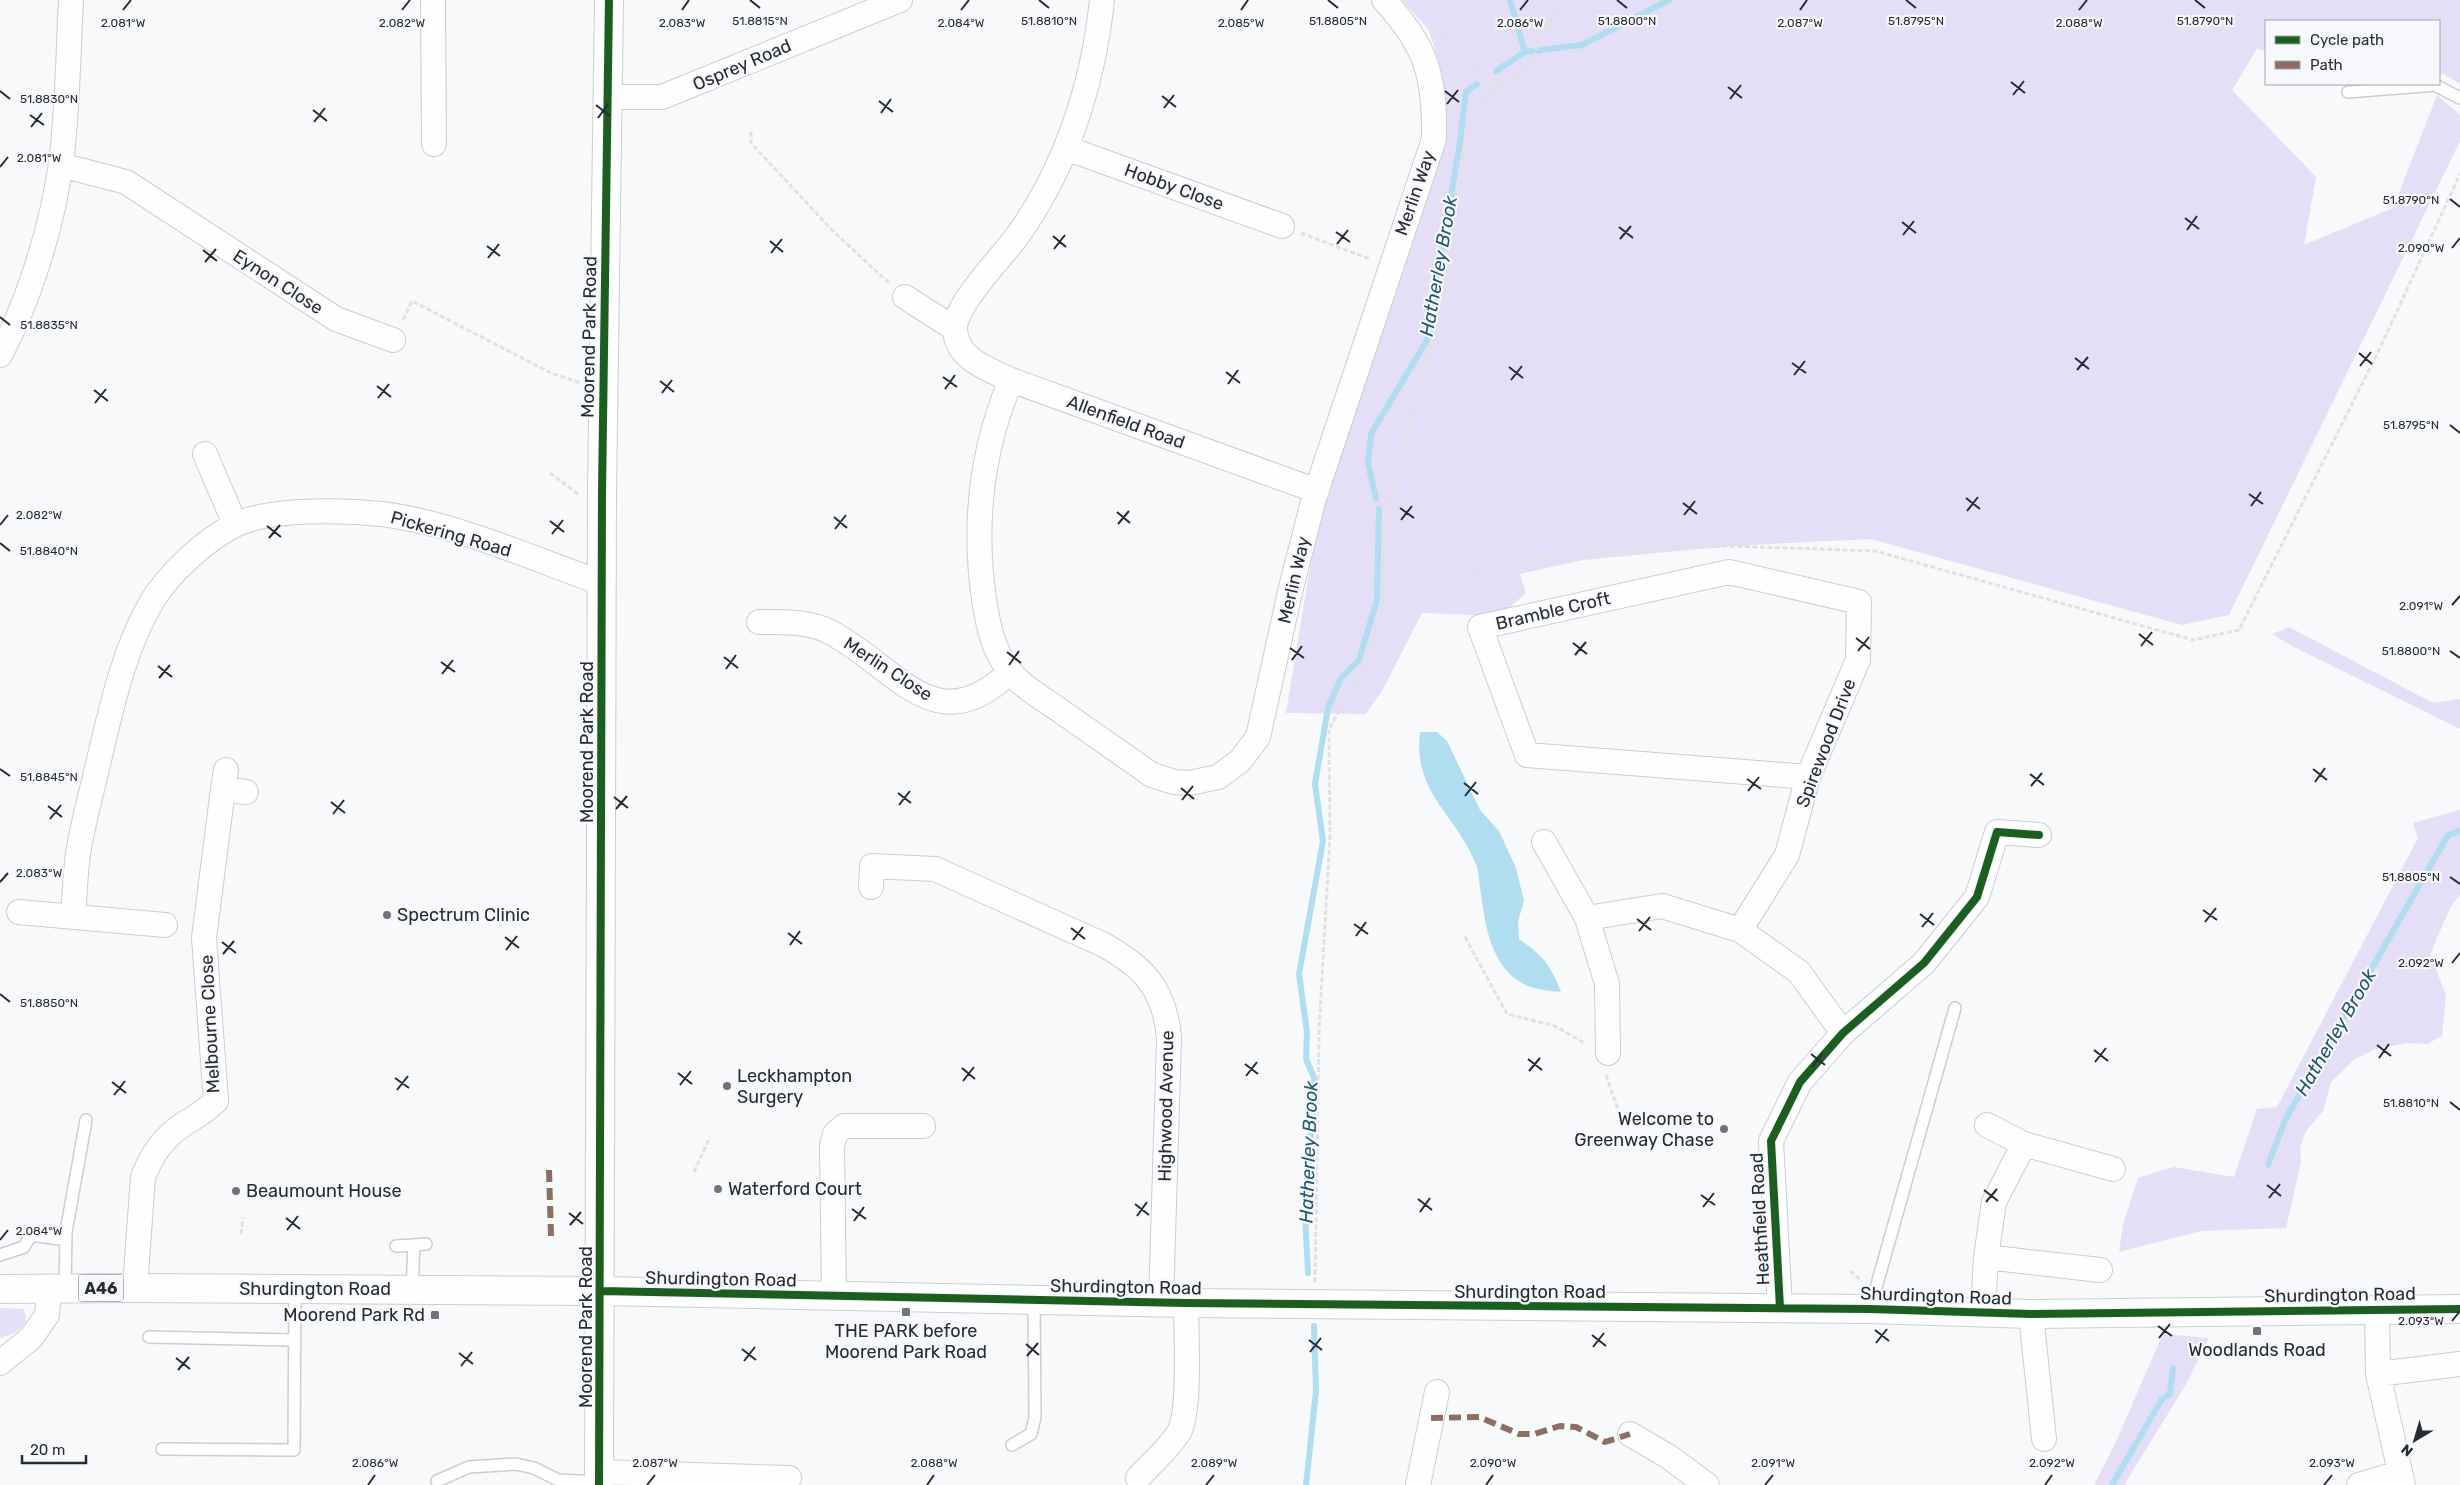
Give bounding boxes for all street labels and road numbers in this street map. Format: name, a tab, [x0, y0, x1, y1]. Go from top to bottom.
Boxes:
street label: Osprey Road	[689, 34, 795, 96]
street label: Merlin Way	[1390, 147, 1440, 238]
street label: Hobby Close	[1121, 159, 1227, 215]
street label: Eynon Close	[229, 245, 327, 319]
street label: Moorend Park Road	[577, 256, 601, 418]
street label: Allenfield Road	[1064, 390, 1188, 454]
street label: Pickering Road	[388, 506, 514, 562]
street label: Merlin Way	[1273, 534, 1315, 626]
street label: Bramble Croft	[1493, 587, 1613, 635]
street label: Merlin Close	[840, 632, 936, 706]
street label: Moorend Park Road	[576, 661, 598, 823]
street label: Spirewood Drive	[1791, 676, 1861, 810]
street label: Melbourne Close	[195, 954, 225, 1094]
street label: Highwood Avenue	[1154, 1030, 1178, 1182]
street label: Heathfield Road	[1746, 1152, 1774, 1286]
street label: Moorend Park Road	[575, 1246, 597, 1408]
street label: Shurdington Road	[645, 1267, 797, 1291]
road number: A46	[78, 1275, 124, 1302]
street label: Shurdington Road	[1050, 1275, 1202, 1299]
street label: Shurdington Road	[239, 1278, 391, 1300]
street label: Shurdington Road	[1454, 1281, 1606, 1303]
street label: Shurdington Road	[1860, 1282, 2012, 1310]
street label: Shurdington Road	[2264, 1283, 2416, 1307]

